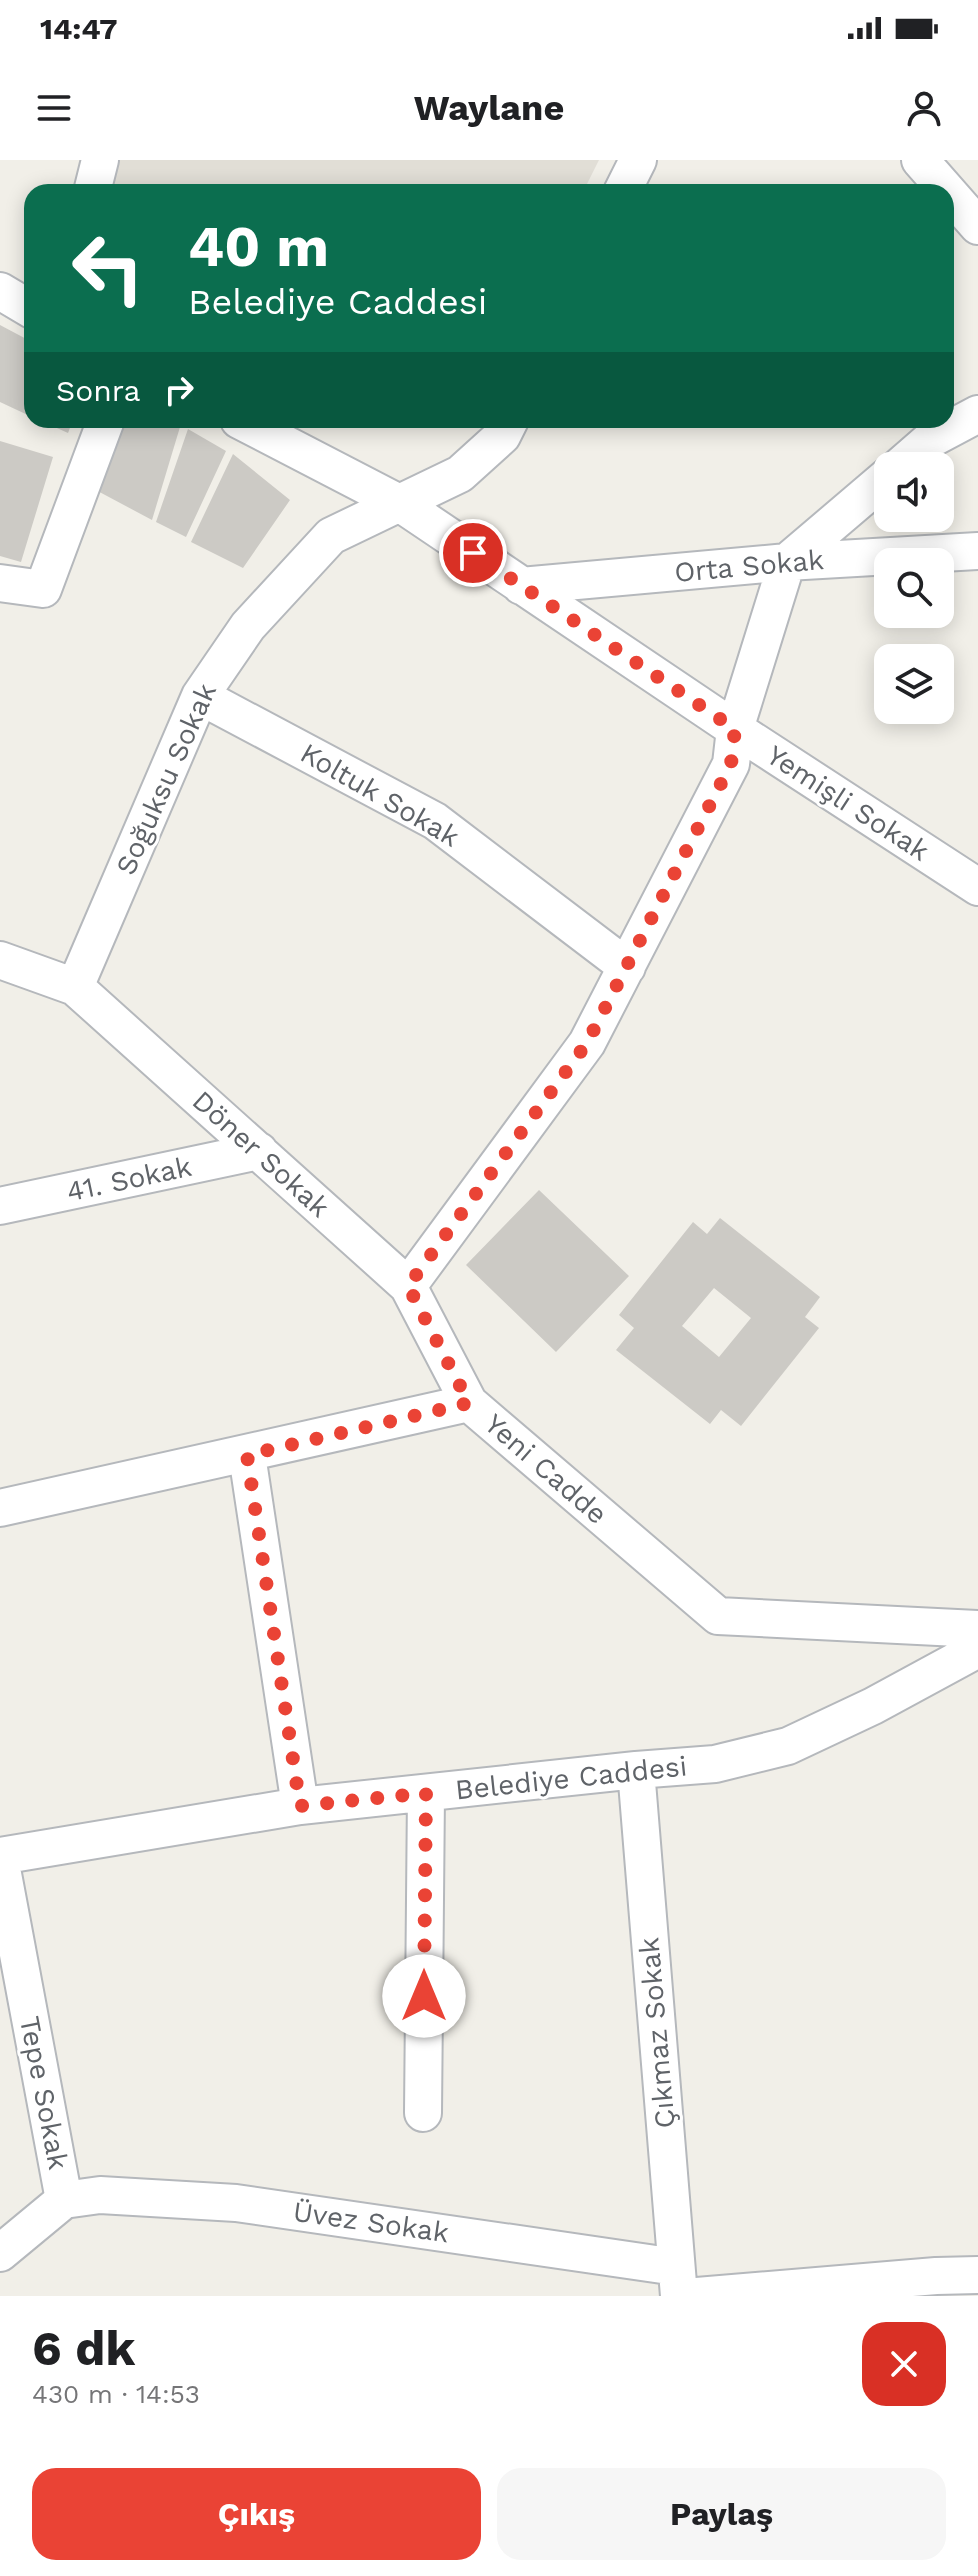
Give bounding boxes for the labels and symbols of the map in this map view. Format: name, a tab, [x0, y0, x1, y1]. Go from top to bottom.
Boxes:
pin	[439, 519, 507, 587]
street label: Orta Sokak	[673, 543, 825, 589]
street label: Soğuksu Sokak	[109, 678, 223, 880]
street label: Koltuk Sokak	[295, 736, 465, 854]
street label: Yemişli Sokak	[761, 738, 935, 868]
street label: Döner Sokak	[186, 1084, 336, 1224]
street label: 41. Sokak	[64, 1150, 194, 1208]
street label: Yeni Cadde	[478, 1407, 614, 1531]
street label: Belediye Caddesi	[453, 1749, 689, 1807]
street label: Çıkmaz Sokak	[632, 1936, 682, 2130]
position arrow	[382, 1954, 466, 2038]
street label: Tepe Sokak	[13, 2014, 75, 2172]
street label: Üvez Sokak	[291, 2195, 451, 2249]

